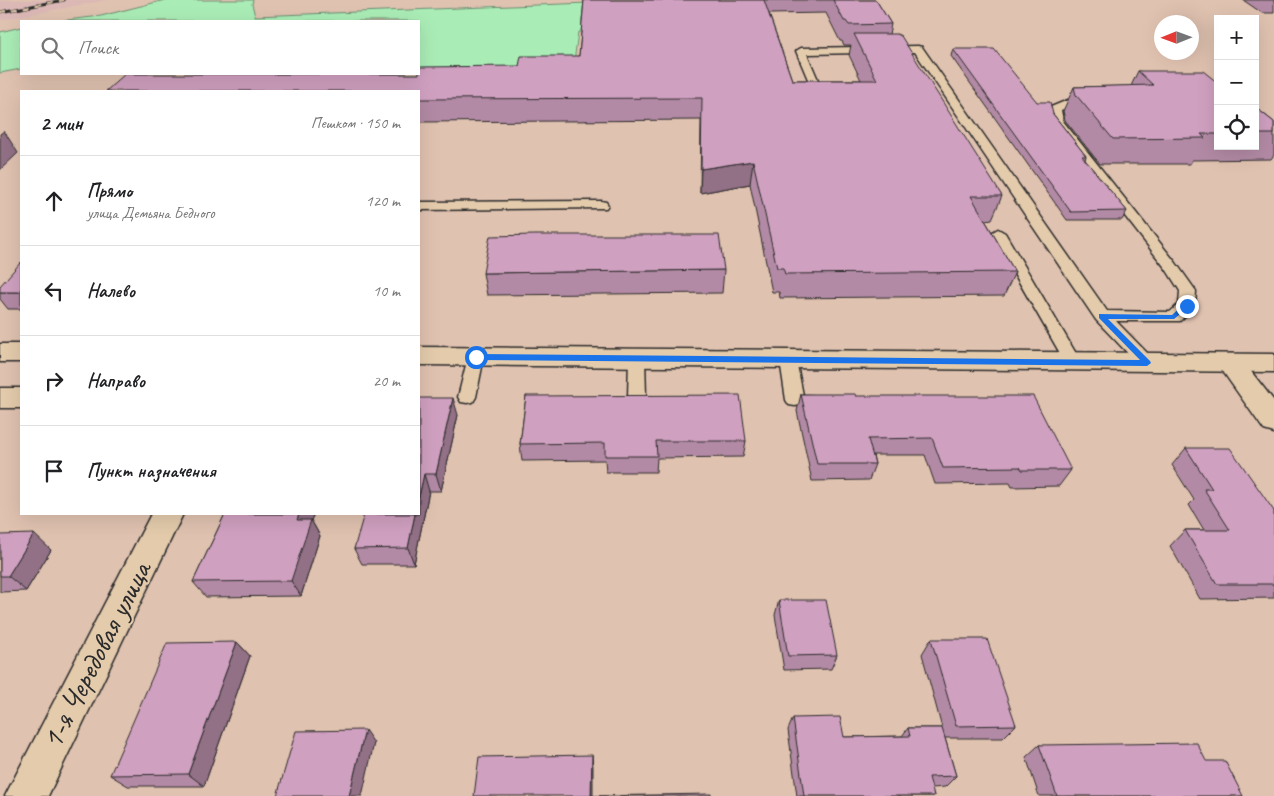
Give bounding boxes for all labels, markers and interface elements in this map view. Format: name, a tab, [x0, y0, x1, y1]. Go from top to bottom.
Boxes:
north arrow	[1154, 15, 1199, 60]
map controls	[1214, 15, 1259, 150]
button: +	[1214, 15, 1259, 60]
search box	[20, 20, 420, 75]
icon: search	[38, 34, 66, 62]
text: Поиск	[78, 36, 118, 60]
button: −	[1214, 60, 1259, 105]
button: locate	[1214, 105, 1259, 150]
text: 2 мин	[40, 110, 83, 136]
text: Пешком · 150 m	[311, 113, 400, 133]
text: Прямо	[87, 179, 132, 203]
icon: ahead	[40, 187, 68, 215]
text: 120 m	[366, 191, 400, 211]
text: улица Демьяна Бедного	[87, 203, 215, 223]
icon: left	[40, 277, 68, 305]
text: Налево	[87, 279, 135, 303]
text: 10 m	[373, 281, 400, 301]
route end	[1176, 295, 1199, 318]
route start	[465, 346, 488, 369]
icon: right	[40, 367, 68, 395]
text: Направо	[87, 369, 145, 393]
text: 20 m	[373, 371, 400, 391]
icon: arrive	[40, 457, 68, 485]
text: Пункт назначения	[87, 459, 216, 483]
street label: 1-я Чередовая улица	[33, 553, 161, 755]

